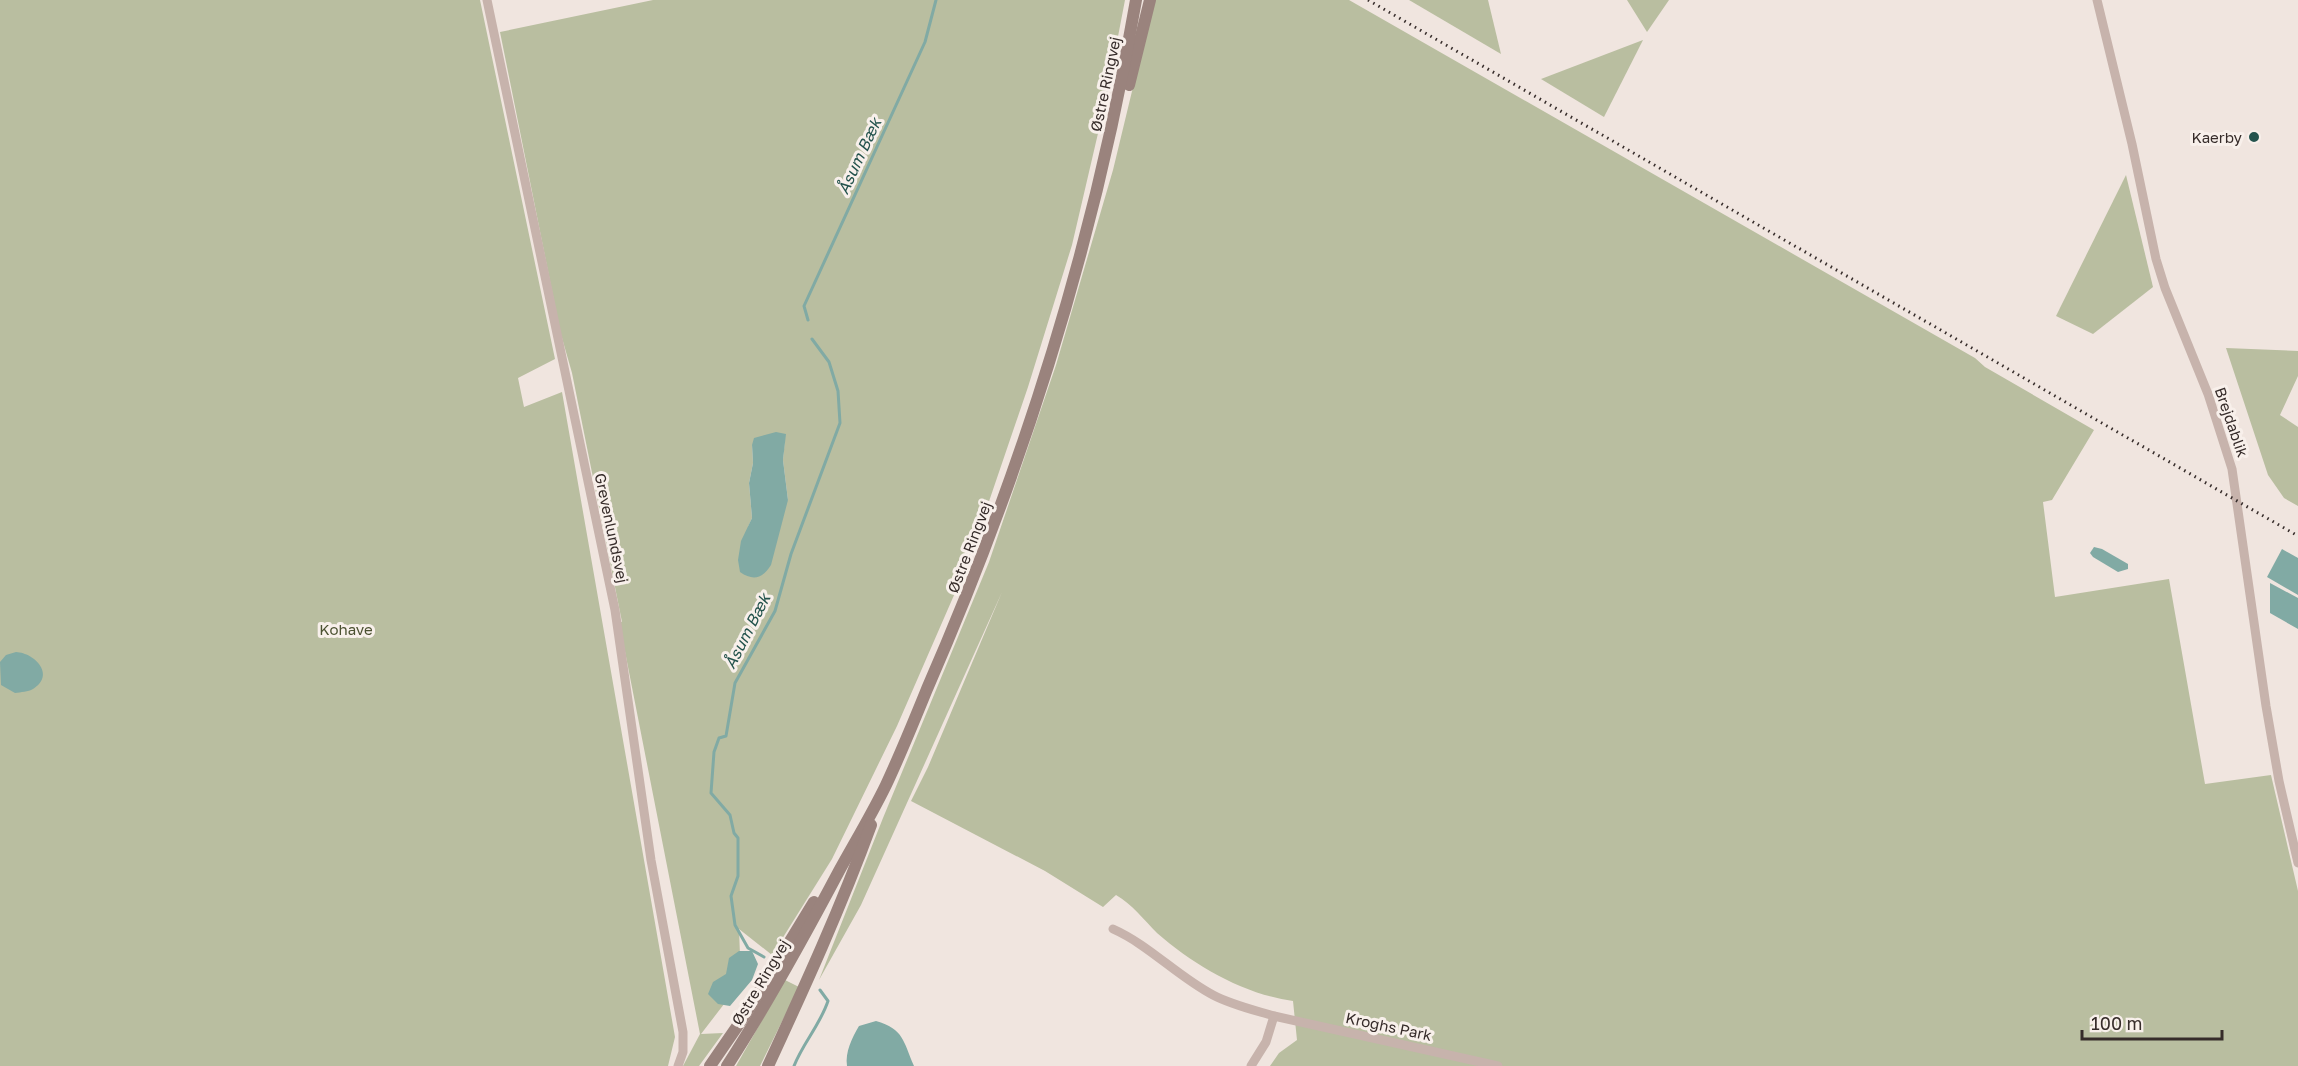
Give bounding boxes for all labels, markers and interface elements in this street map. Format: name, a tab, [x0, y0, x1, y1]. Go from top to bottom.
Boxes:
street label: Østre Ringvej	[1086, 35, 1124, 133]
water label: Åsum Bæk	[833, 113, 886, 197]
place label: Kaerby	[2191, 128, 2243, 146]
marker: Kaerby	[2247, 130, 2261, 144]
street label: Brejdablik	[2212, 385, 2253, 460]
street label: Grevenlundsvej	[592, 471, 632, 585]
street label: Østre Ringvej	[943, 499, 995, 595]
water label: Åsum Bæk	[720, 588, 775, 672]
park label: Kohave	[319, 620, 373, 638]
street label: Østre Ringvej	[727, 936, 793, 1028]
scale bar	[2082, 1003, 2222, 1041]
street label: Kroghs Park	[1344, 1008, 1434, 1044]
text: 100 m	[2091, 1012, 2142, 1034]

